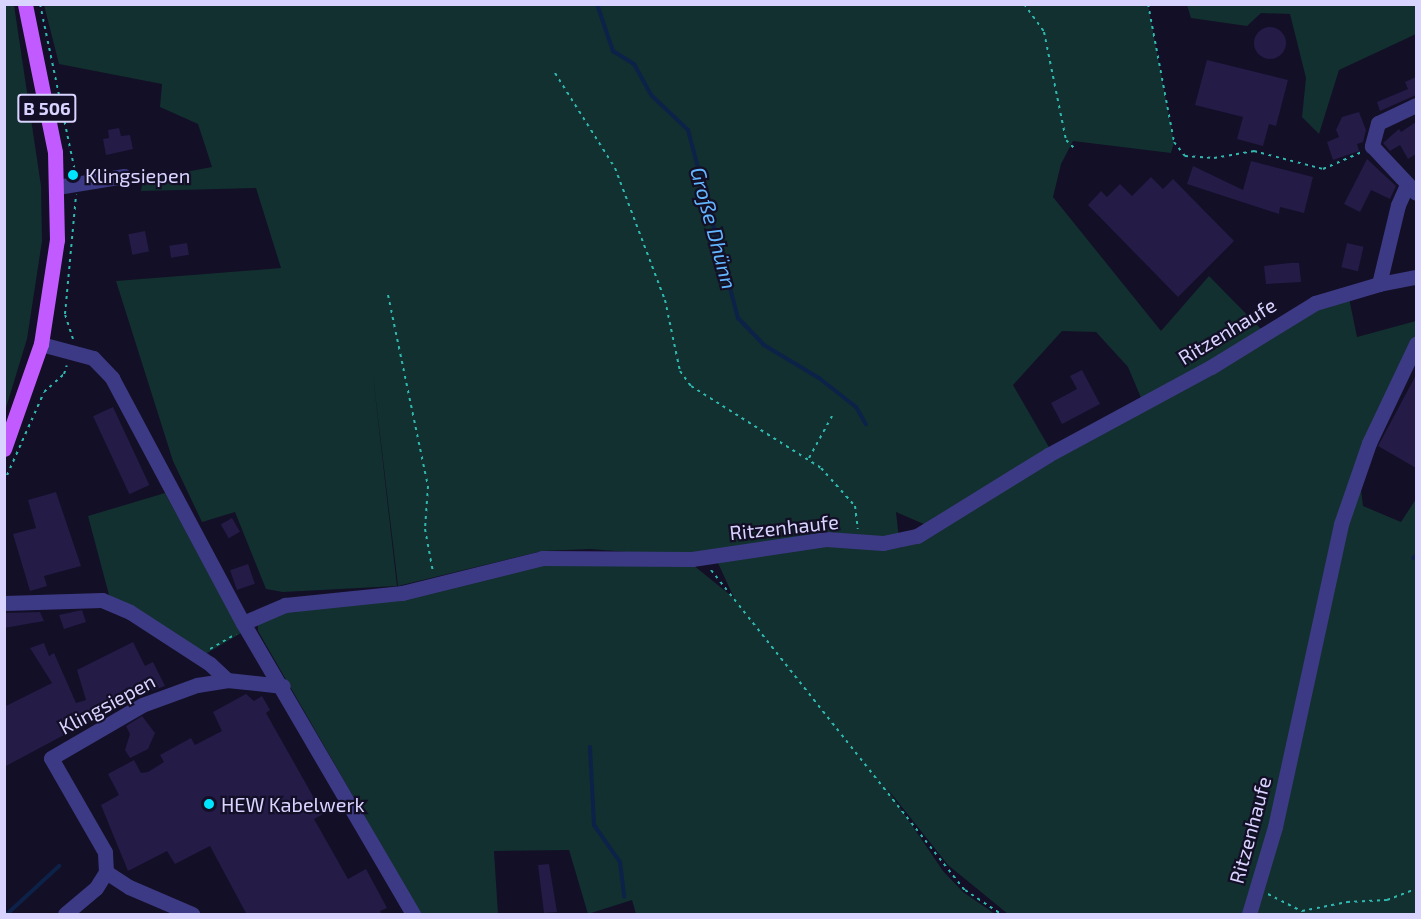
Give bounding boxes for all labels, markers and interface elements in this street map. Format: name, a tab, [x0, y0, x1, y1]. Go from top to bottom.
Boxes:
road number: B 506	[17, 93, 77, 123]
place label: Klingsiepen	[85, 163, 190, 187]
water label: Große Dhünn	[686, 164, 742, 292]
marker: Klingsiepen	[66, 168, 80, 182]
street label: Ritzenhaufe	[1174, 292, 1280, 370]
street label: Ritzenhaufe	[728, 509, 840, 545]
street label: Klingsiepen	[55, 669, 159, 739]
street label: Ritzenhaufe	[1224, 774, 1276, 886]
place label: HEW Kabelwerk	[221, 792, 365, 816]
marker: HEW Kabelwerk	[202, 797, 216, 811]

